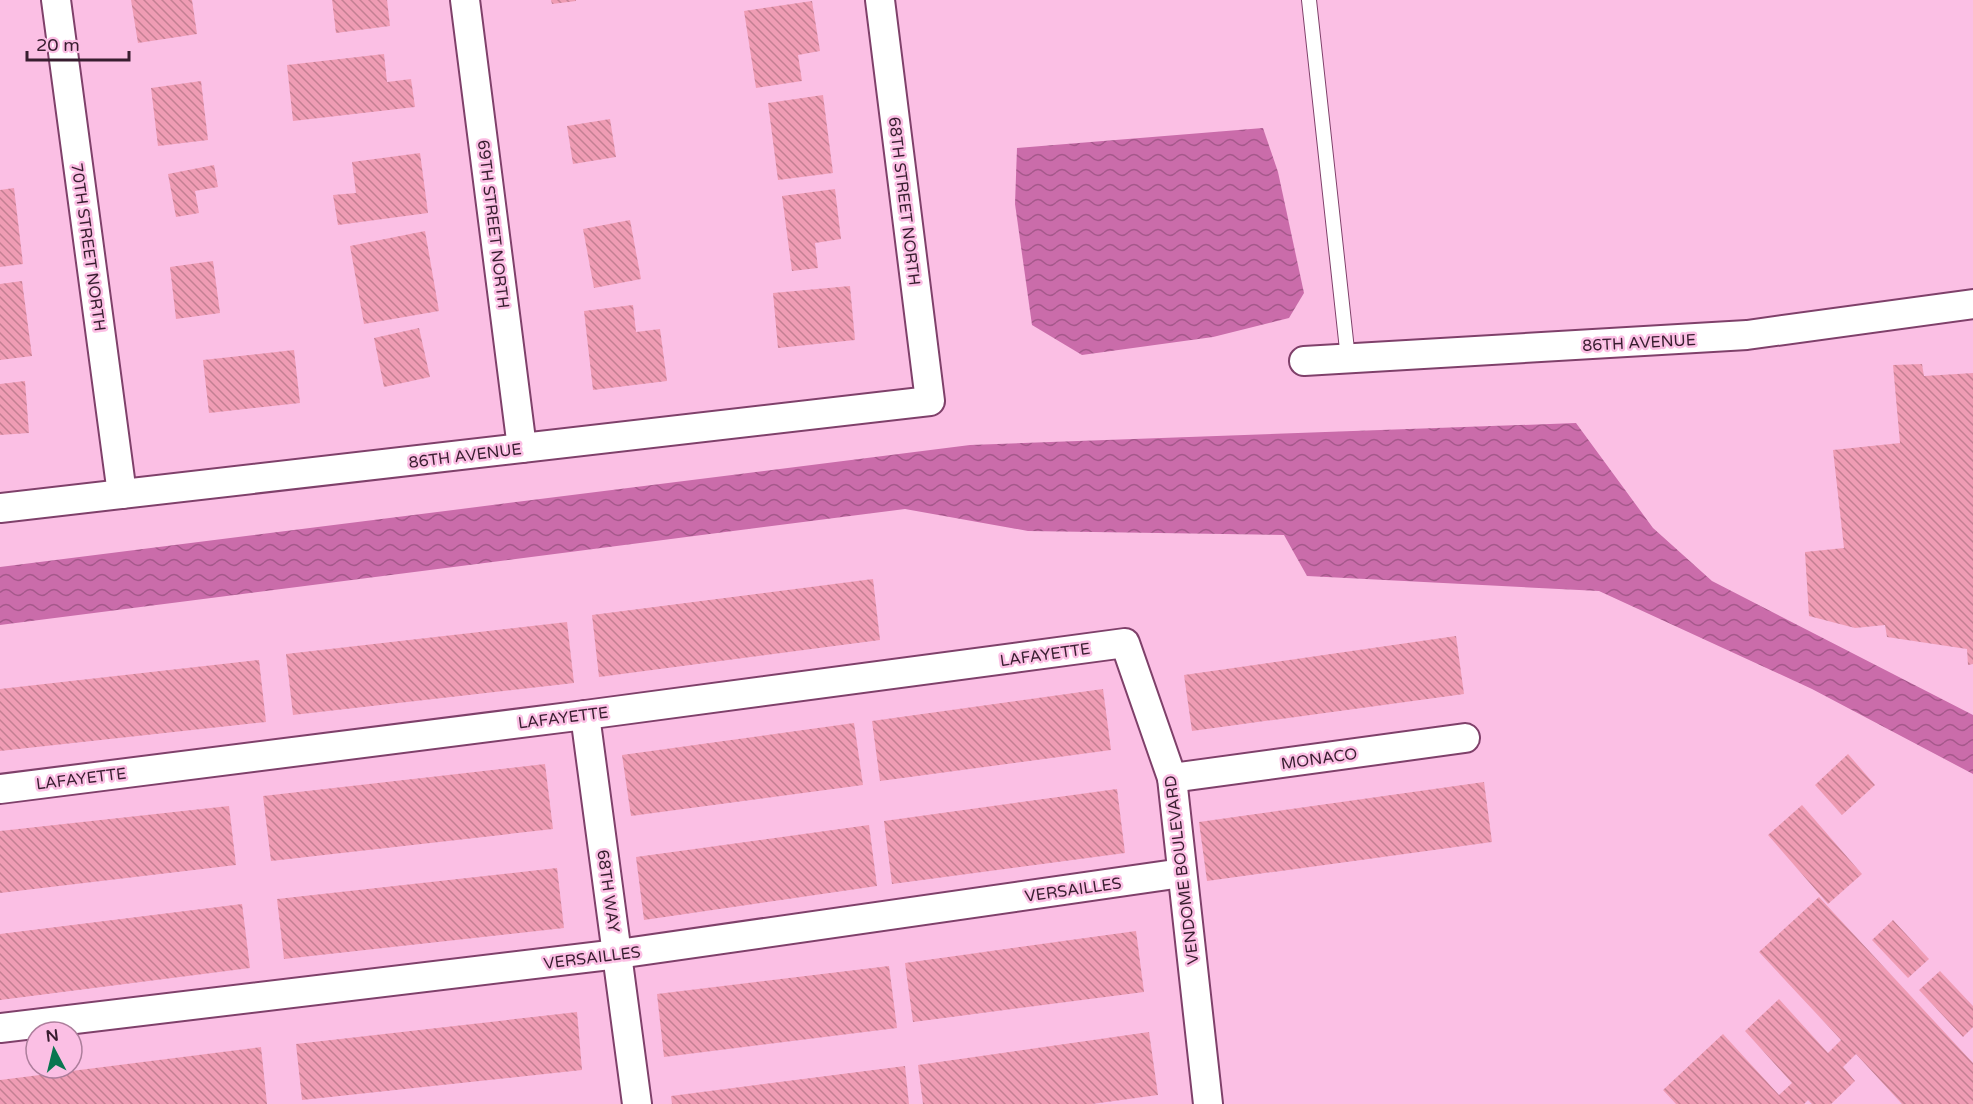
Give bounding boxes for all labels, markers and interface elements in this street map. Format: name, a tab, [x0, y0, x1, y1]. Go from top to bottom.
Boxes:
scale bar	[27, 24, 129, 62]
text: 20 m	[36, 34, 80, 56]
street label: 68TH STREET NORTH	[884, 116, 924, 287]
street label: 69TH STREET NORTH	[473, 139, 513, 310]
street label: 70TH STREET NORTH	[66, 162, 110, 333]
street label: 86TH AVENUE	[1582, 330, 1696, 356]
street label: 86TH AVENUE	[407, 439, 523, 473]
street label: LAFAYETTE	[999, 639, 1092, 671]
street label: LAFAYETTE	[517, 703, 609, 733]
street label: MONACO	[1280, 744, 1359, 774]
street label: LAFAYETTE	[35, 764, 127, 794]
street label: VENDOME BOULEVARD	[1160, 774, 1204, 966]
street label: 68TH WAY	[592, 848, 624, 934]
street label: VERSAILLES	[1023, 873, 1123, 907]
street label: VERSAILLES	[542, 942, 642, 974]
north arrow	[24, 1020, 84, 1080]
text: N	[45, 1025, 60, 1047]

